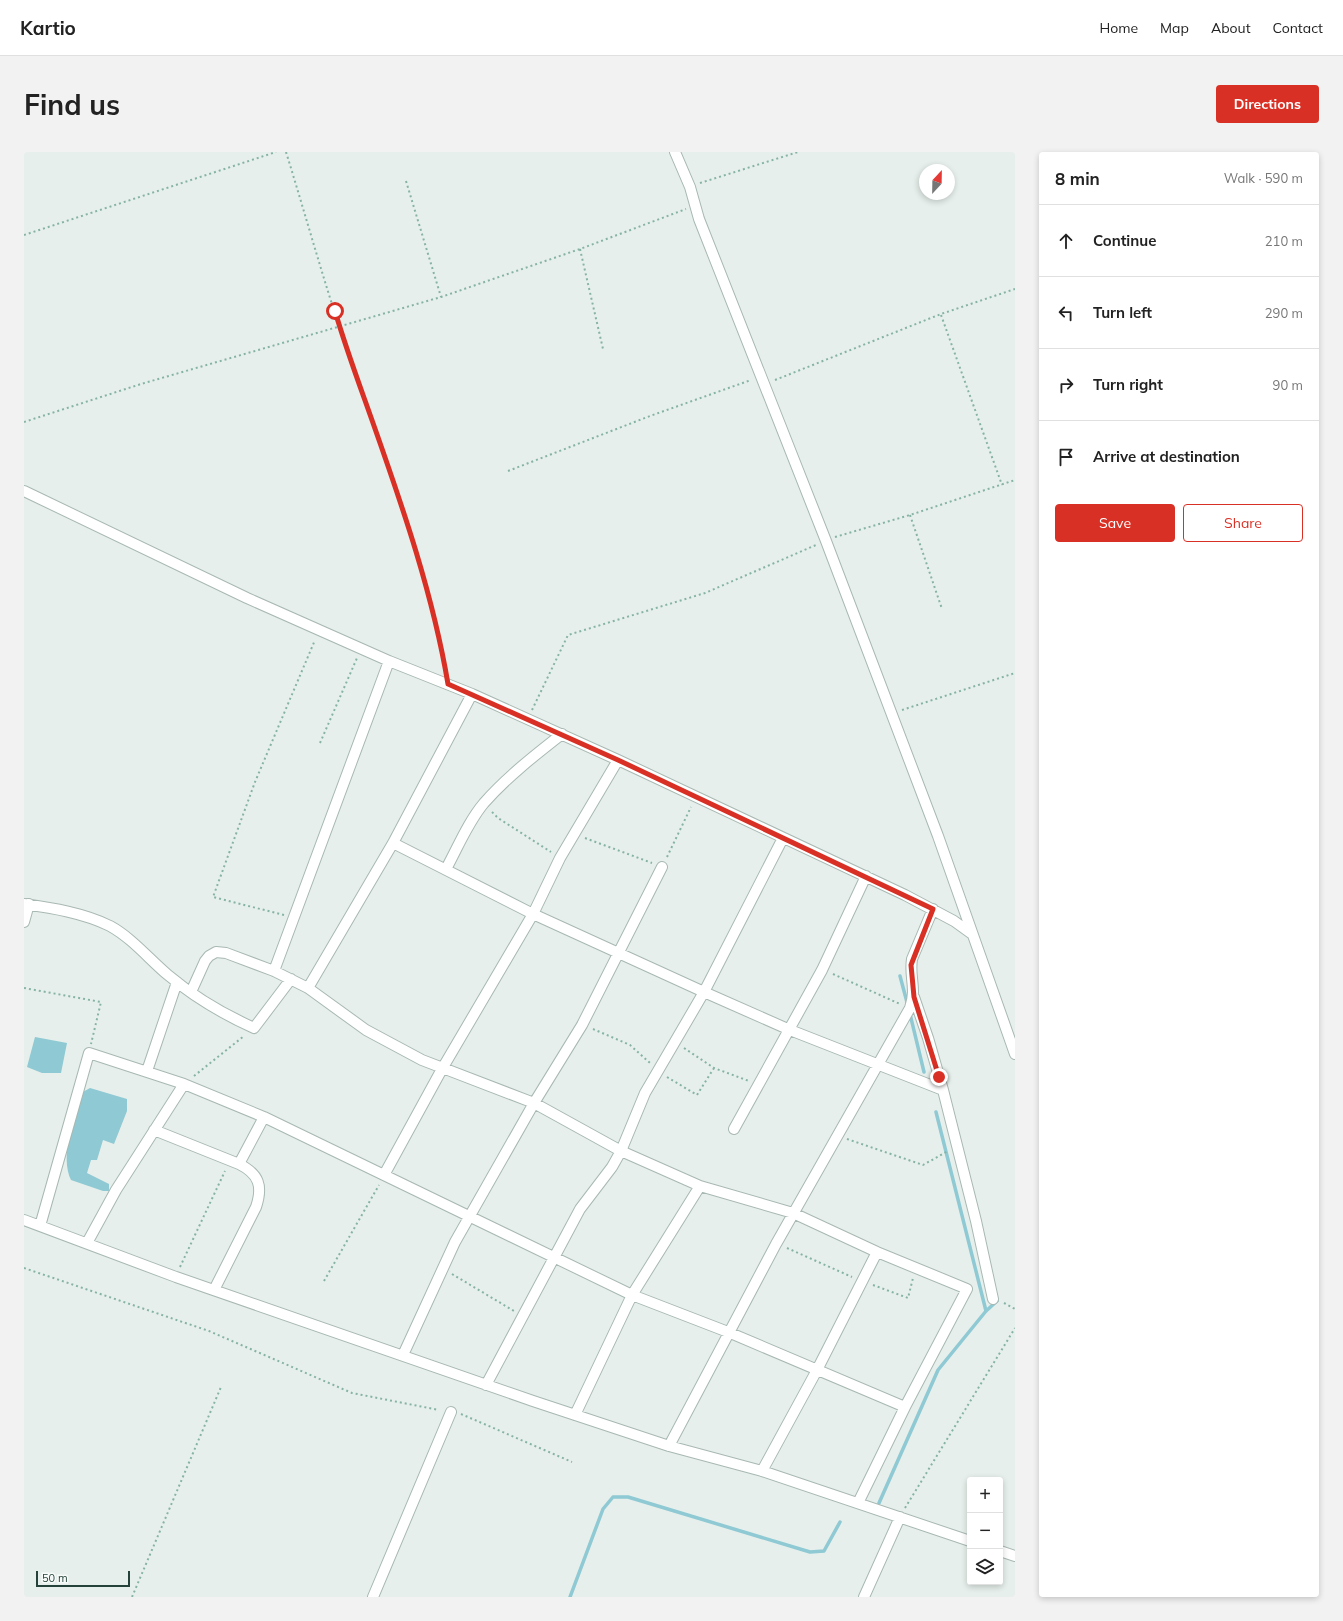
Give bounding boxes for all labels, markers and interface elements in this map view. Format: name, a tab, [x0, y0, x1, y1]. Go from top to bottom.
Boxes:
text: Kartio	[20, 16, 76, 40]
text: Home	[1099, 19, 1138, 37]
text: Map	[1160, 19, 1189, 37]
text: About	[1211, 19, 1251, 37]
text: Contact	[1273, 19, 1323, 37]
button: Directions	[1216, 85, 1319, 123]
text: Find us	[24, 87, 120, 122]
north arrow	[919, 164, 955, 200]
text: 8 min	[1055, 168, 1100, 189]
text: Walk · 590 m	[1224, 170, 1303, 186]
icon: ahead	[1055, 230, 1077, 252]
text: Continue	[1093, 231, 1156, 250]
text: 210 m	[1265, 233, 1303, 249]
route start	[326, 302, 344, 320]
icon: left	[1055, 302, 1077, 324]
text: Turn left	[1093, 303, 1152, 322]
text: 290 m	[1265, 305, 1303, 321]
icon: right	[1055, 374, 1077, 396]
text: Turn right	[1093, 375, 1163, 394]
text: 90 m	[1273, 377, 1303, 393]
icon: arrive	[1055, 446, 1077, 468]
text: Arrive at destination	[1093, 447, 1240, 466]
button: Save	[1055, 504, 1175, 542]
button: Share	[1183, 504, 1303, 542]
route end	[930, 1068, 948, 1086]
map controls	[967, 1477, 1003, 1585]
button: +	[967, 1477, 1003, 1513]
button: −	[967, 1513, 1003, 1549]
button: layers	[967, 1549, 1003, 1585]
scale bar	[36, 1569, 130, 1588]
text: 50 m	[42, 1571, 68, 1585]

